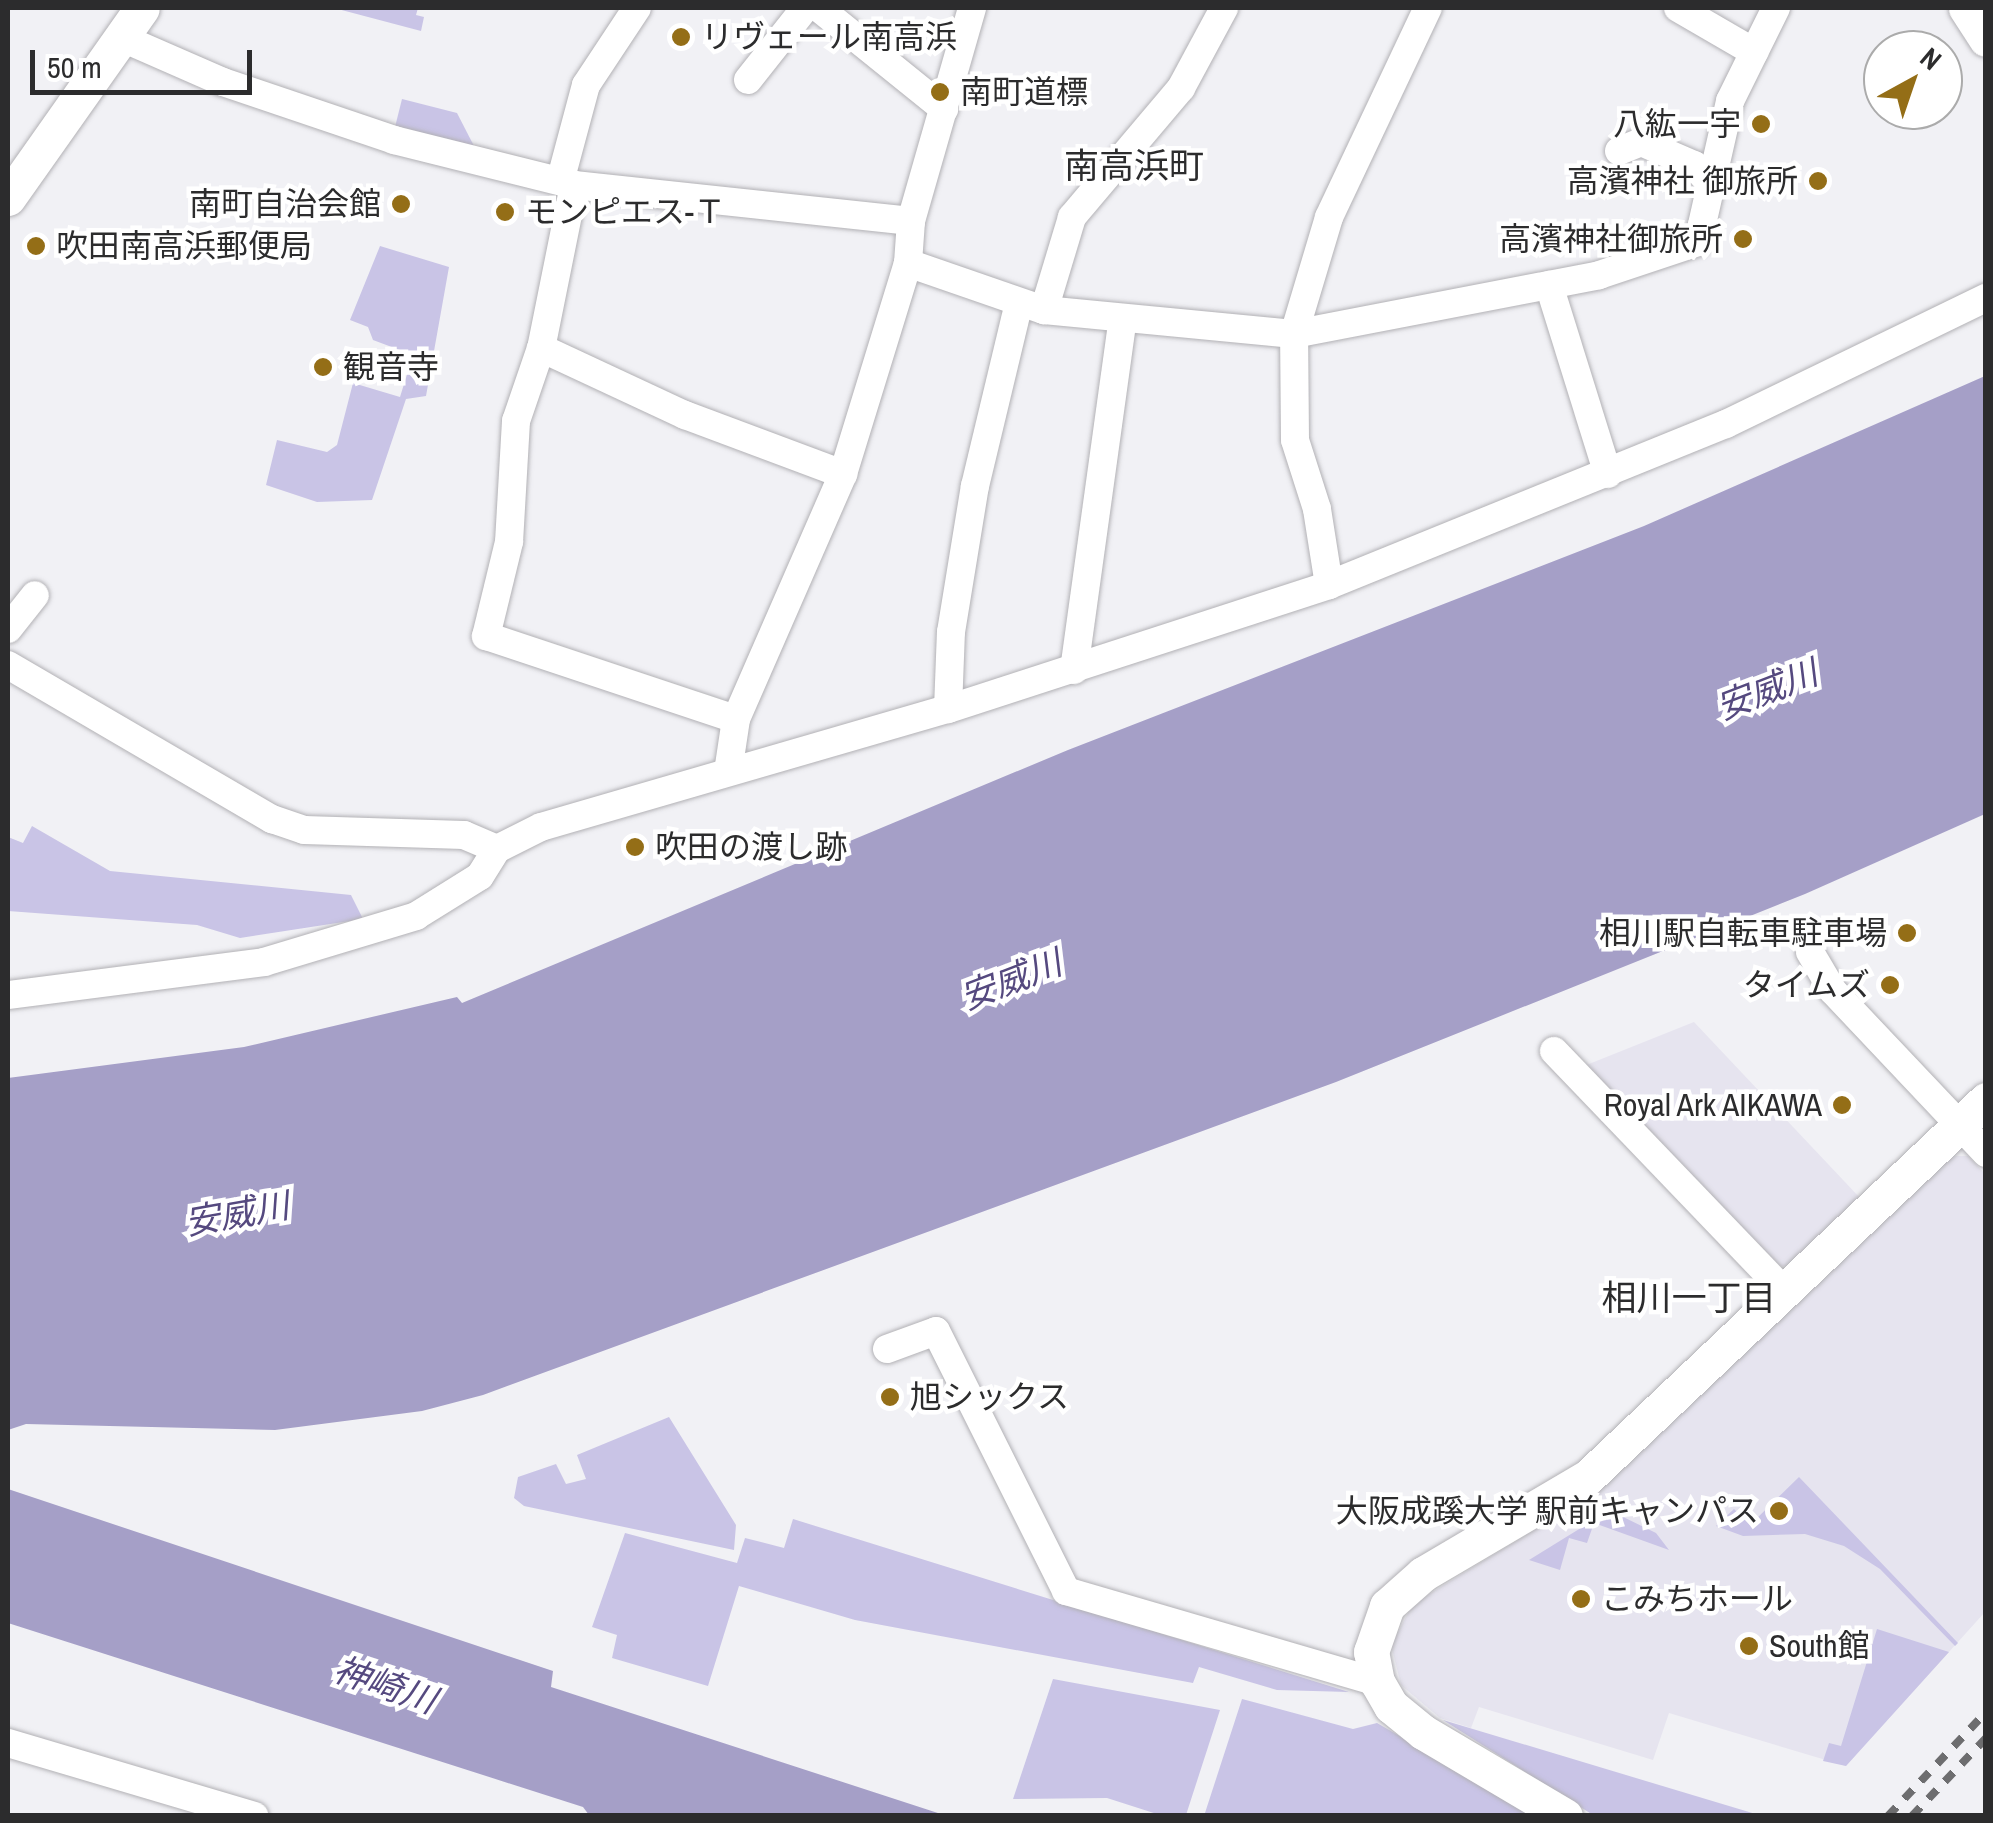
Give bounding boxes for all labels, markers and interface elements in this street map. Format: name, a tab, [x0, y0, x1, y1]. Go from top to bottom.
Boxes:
place label: リヴェール南高浜	[701, 18, 957, 56]
marker: リヴェール南高浜	[670, 26, 692, 48]
scale bar	[35, 30, 258, 92]
north arrow	[1863, 30, 1963, 130]
text: N	[1912, 39, 1950, 78]
text: 50 m	[47, 47, 102, 87]
place label: 南町道標	[960, 73, 1088, 111]
marker: 南町道標	[929, 81, 951, 103]
place label: 八紘一宇	[1613, 105, 1741, 143]
marker: 八紘一宇	[1750, 113, 1772, 135]
district label: 南高浜町	[1064, 145, 1204, 187]
place label: 高濱神社 御旅所	[1567, 162, 1798, 200]
marker: 高濱神社 御旅所	[1807, 170, 1829, 192]
place label: 南町自治会館	[189, 185, 381, 223]
marker: 南町自治会館	[390, 193, 412, 215]
place label: モンピエス-Ｔ	[525, 193, 726, 231]
marker: モンピエス-Ｔ	[494, 201, 516, 223]
place label: 高濱神社御旅所	[1499, 220, 1723, 258]
place label: 吹田南高浜郵便局	[56, 227, 312, 265]
marker: 高濱神社御旅所	[1732, 228, 1754, 250]
marker: 吹田南高浜郵便局	[25, 235, 47, 257]
place label: 観音寺	[343, 348, 439, 386]
marker: 観音寺	[312, 356, 334, 378]
water label: 安威川	[1710, 652, 1824, 728]
place label: 吹田の渡し跡	[655, 828, 847, 866]
marker: 吹田の渡し跡	[624, 836, 646, 858]
place label: 相川駅自転車駐車場	[1599, 914, 1887, 952]
marker: 相川駅自転車駐車場	[1896, 922, 1918, 944]
water label: 安威川	[954, 942, 1068, 1018]
place label: タイムズ	[1742, 966, 1870, 1004]
marker: タイムズ	[1879, 974, 1901, 996]
place label: Royal Ark AIKAWA	[1601, 1086, 1822, 1124]
marker: Royal Ark AIKAWA	[1831, 1094, 1853, 1116]
water label: 安威川	[182, 1184, 292, 1244]
district label: 相川一丁目	[1602, 1277, 1776, 1319]
place label: 旭シックス	[910, 1378, 1070, 1416]
marker: 旭シックス	[879, 1386, 901, 1408]
place label: 大阪成蹊大学 駅前キャンパス	[1336, 1492, 1759, 1530]
marker: 大阪成蹊大学 駅前キャンパス	[1768, 1500, 1790, 1522]
place label: こみちホール	[1601, 1580, 1793, 1618]
marker: こみちホール	[1570, 1588, 1592, 1610]
place label: South館	[1769, 1627, 1870, 1665]
marker: South館	[1738, 1635, 1760, 1657]
water label: 神崎川	[329, 1648, 441, 1722]

